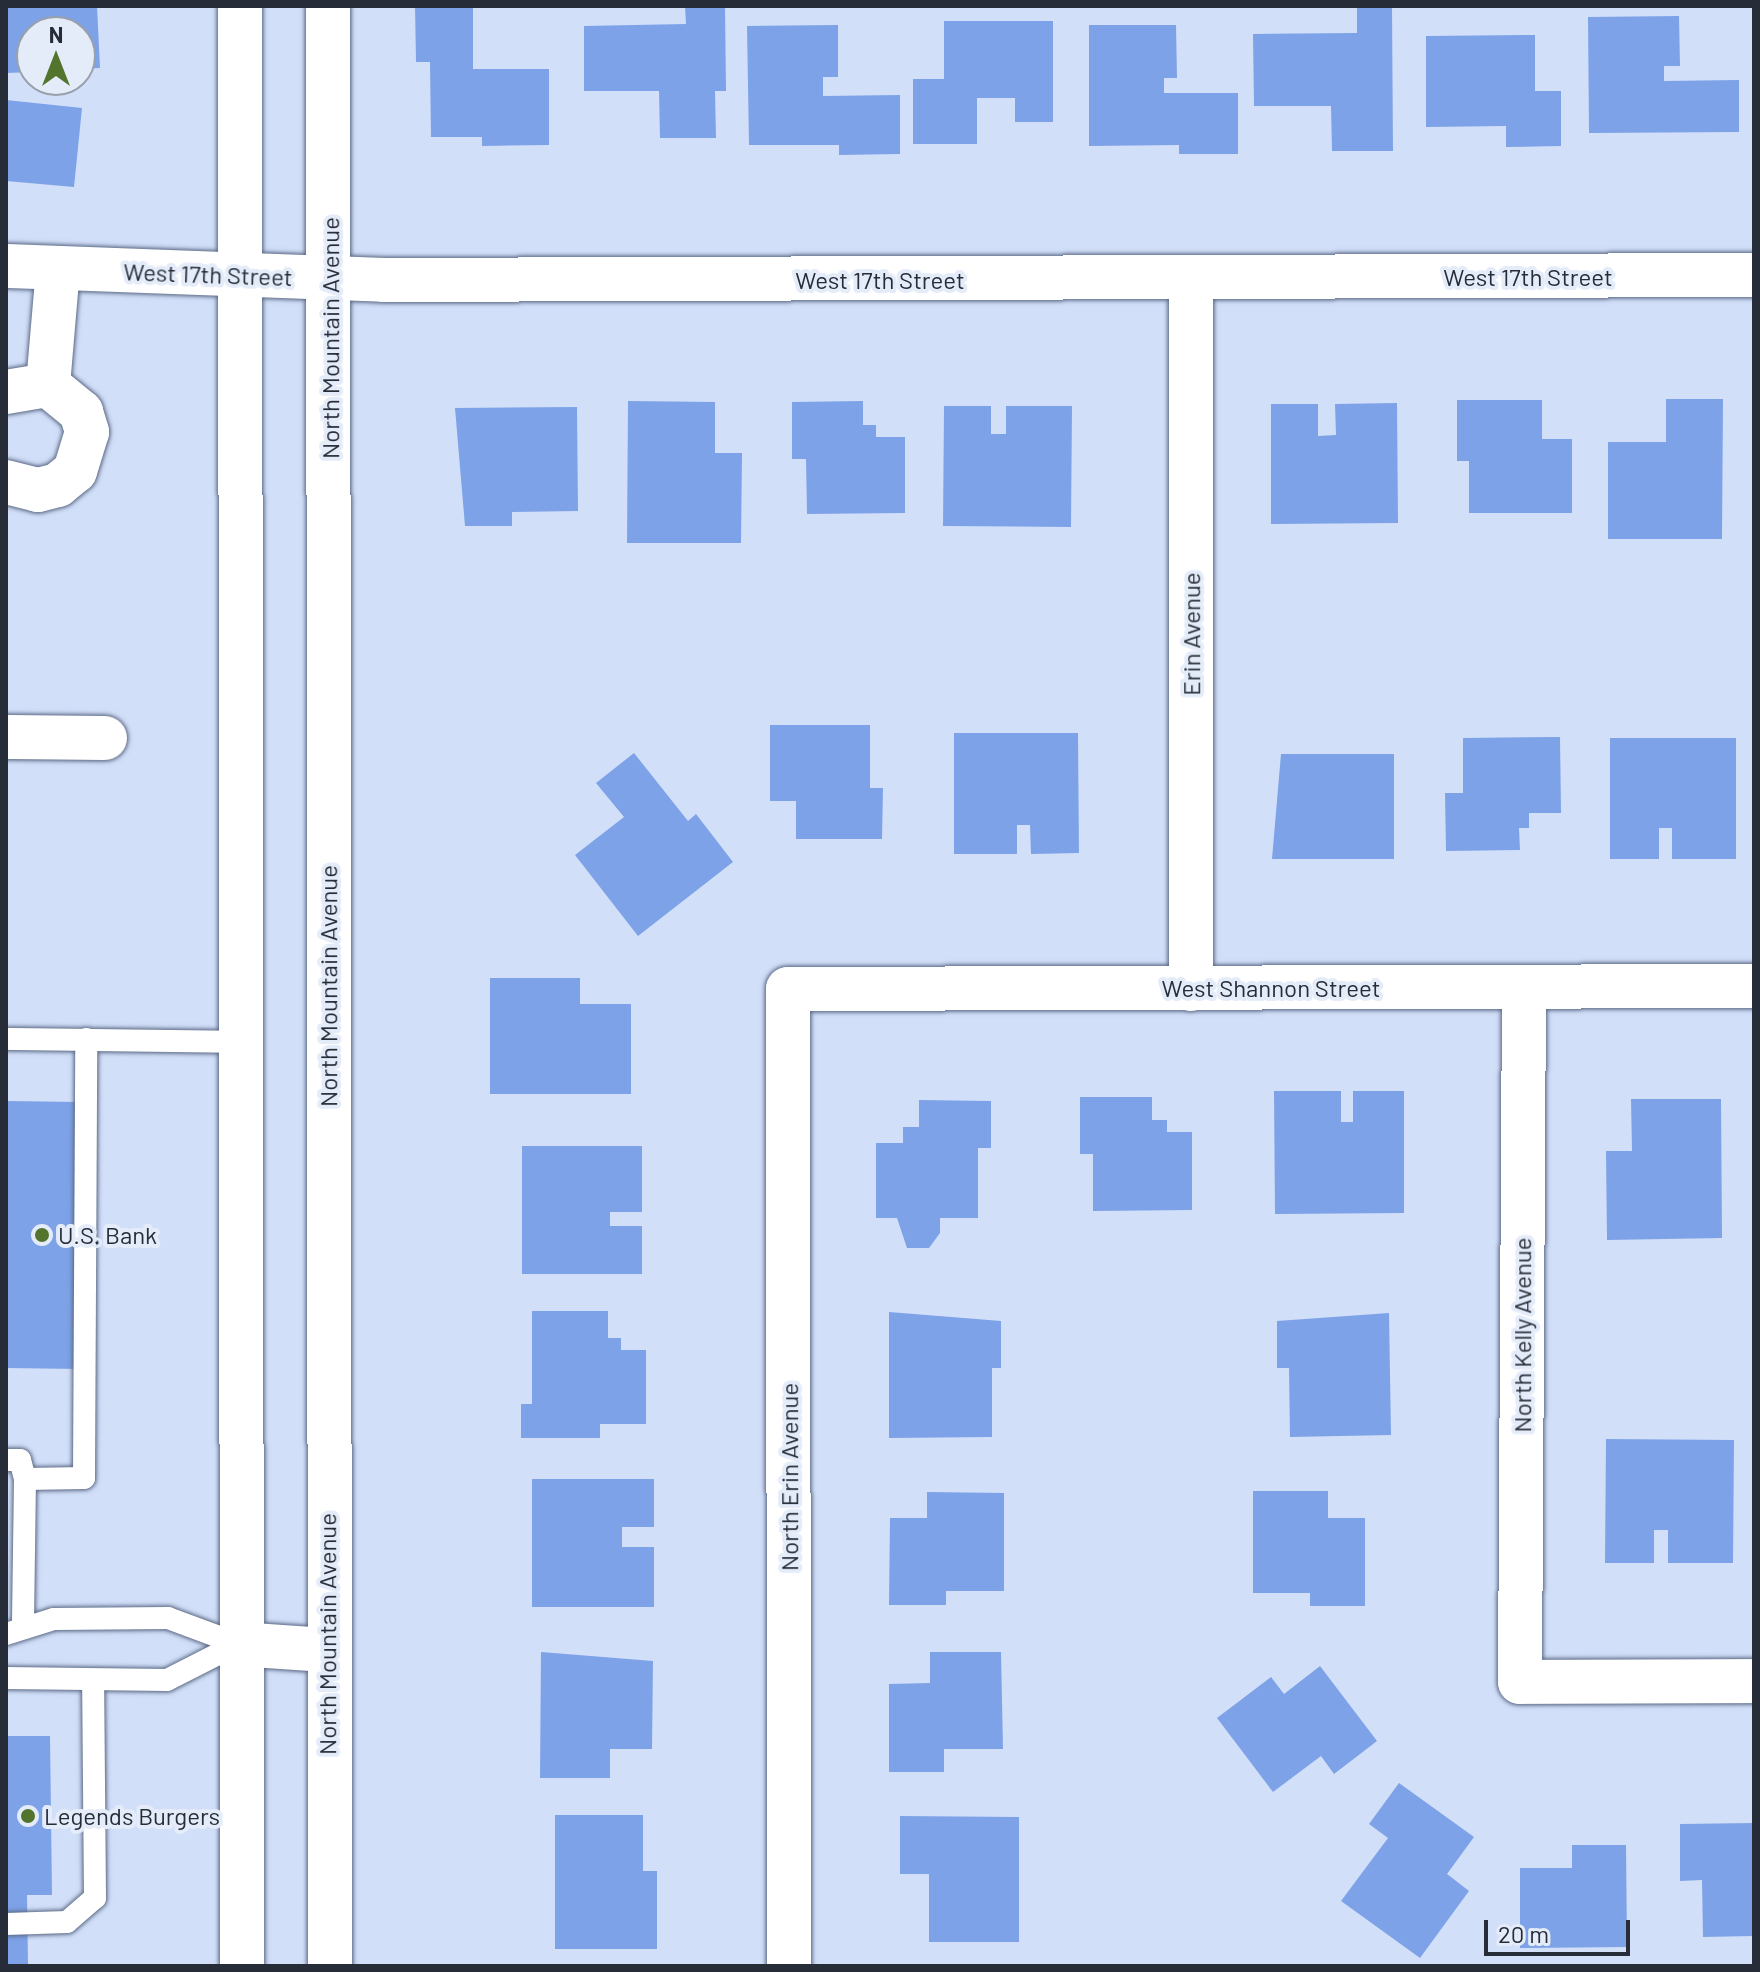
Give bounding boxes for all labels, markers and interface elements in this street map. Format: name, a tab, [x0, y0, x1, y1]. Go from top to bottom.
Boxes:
north arrow	[16, 16, 96, 96]
text: N	[49, 21, 63, 47]
street label: North Mountain Avenue	[316, 217, 344, 459]
street label: West 17th Street	[123, 257, 293, 291]
street label: West 17th Street	[1443, 263, 1613, 291]
street label: West 17th Street	[795, 266, 965, 294]
street label: Erin Avenue	[1177, 572, 1205, 696]
street label: North Mountain Avenue	[314, 865, 342, 1107]
street label: West Shannon Street	[1162, 974, 1380, 1002]
place label: U.S. Bank	[58, 1221, 157, 1249]
marker: U.S. Bank	[33, 1226, 51, 1244]
street label: North Kelly Avenue	[1508, 1237, 1536, 1433]
street label: North Erin Avenue	[775, 1383, 803, 1571]
street label: North Mountain Avenue	[313, 1513, 341, 1755]
place label: Legends Burgers	[44, 1802, 220, 1830]
marker: Legends Burgers	[19, 1807, 37, 1825]
scale bar	[1488, 1904, 1634, 1954]
text: 20 m	[1498, 1919, 1549, 1948]

